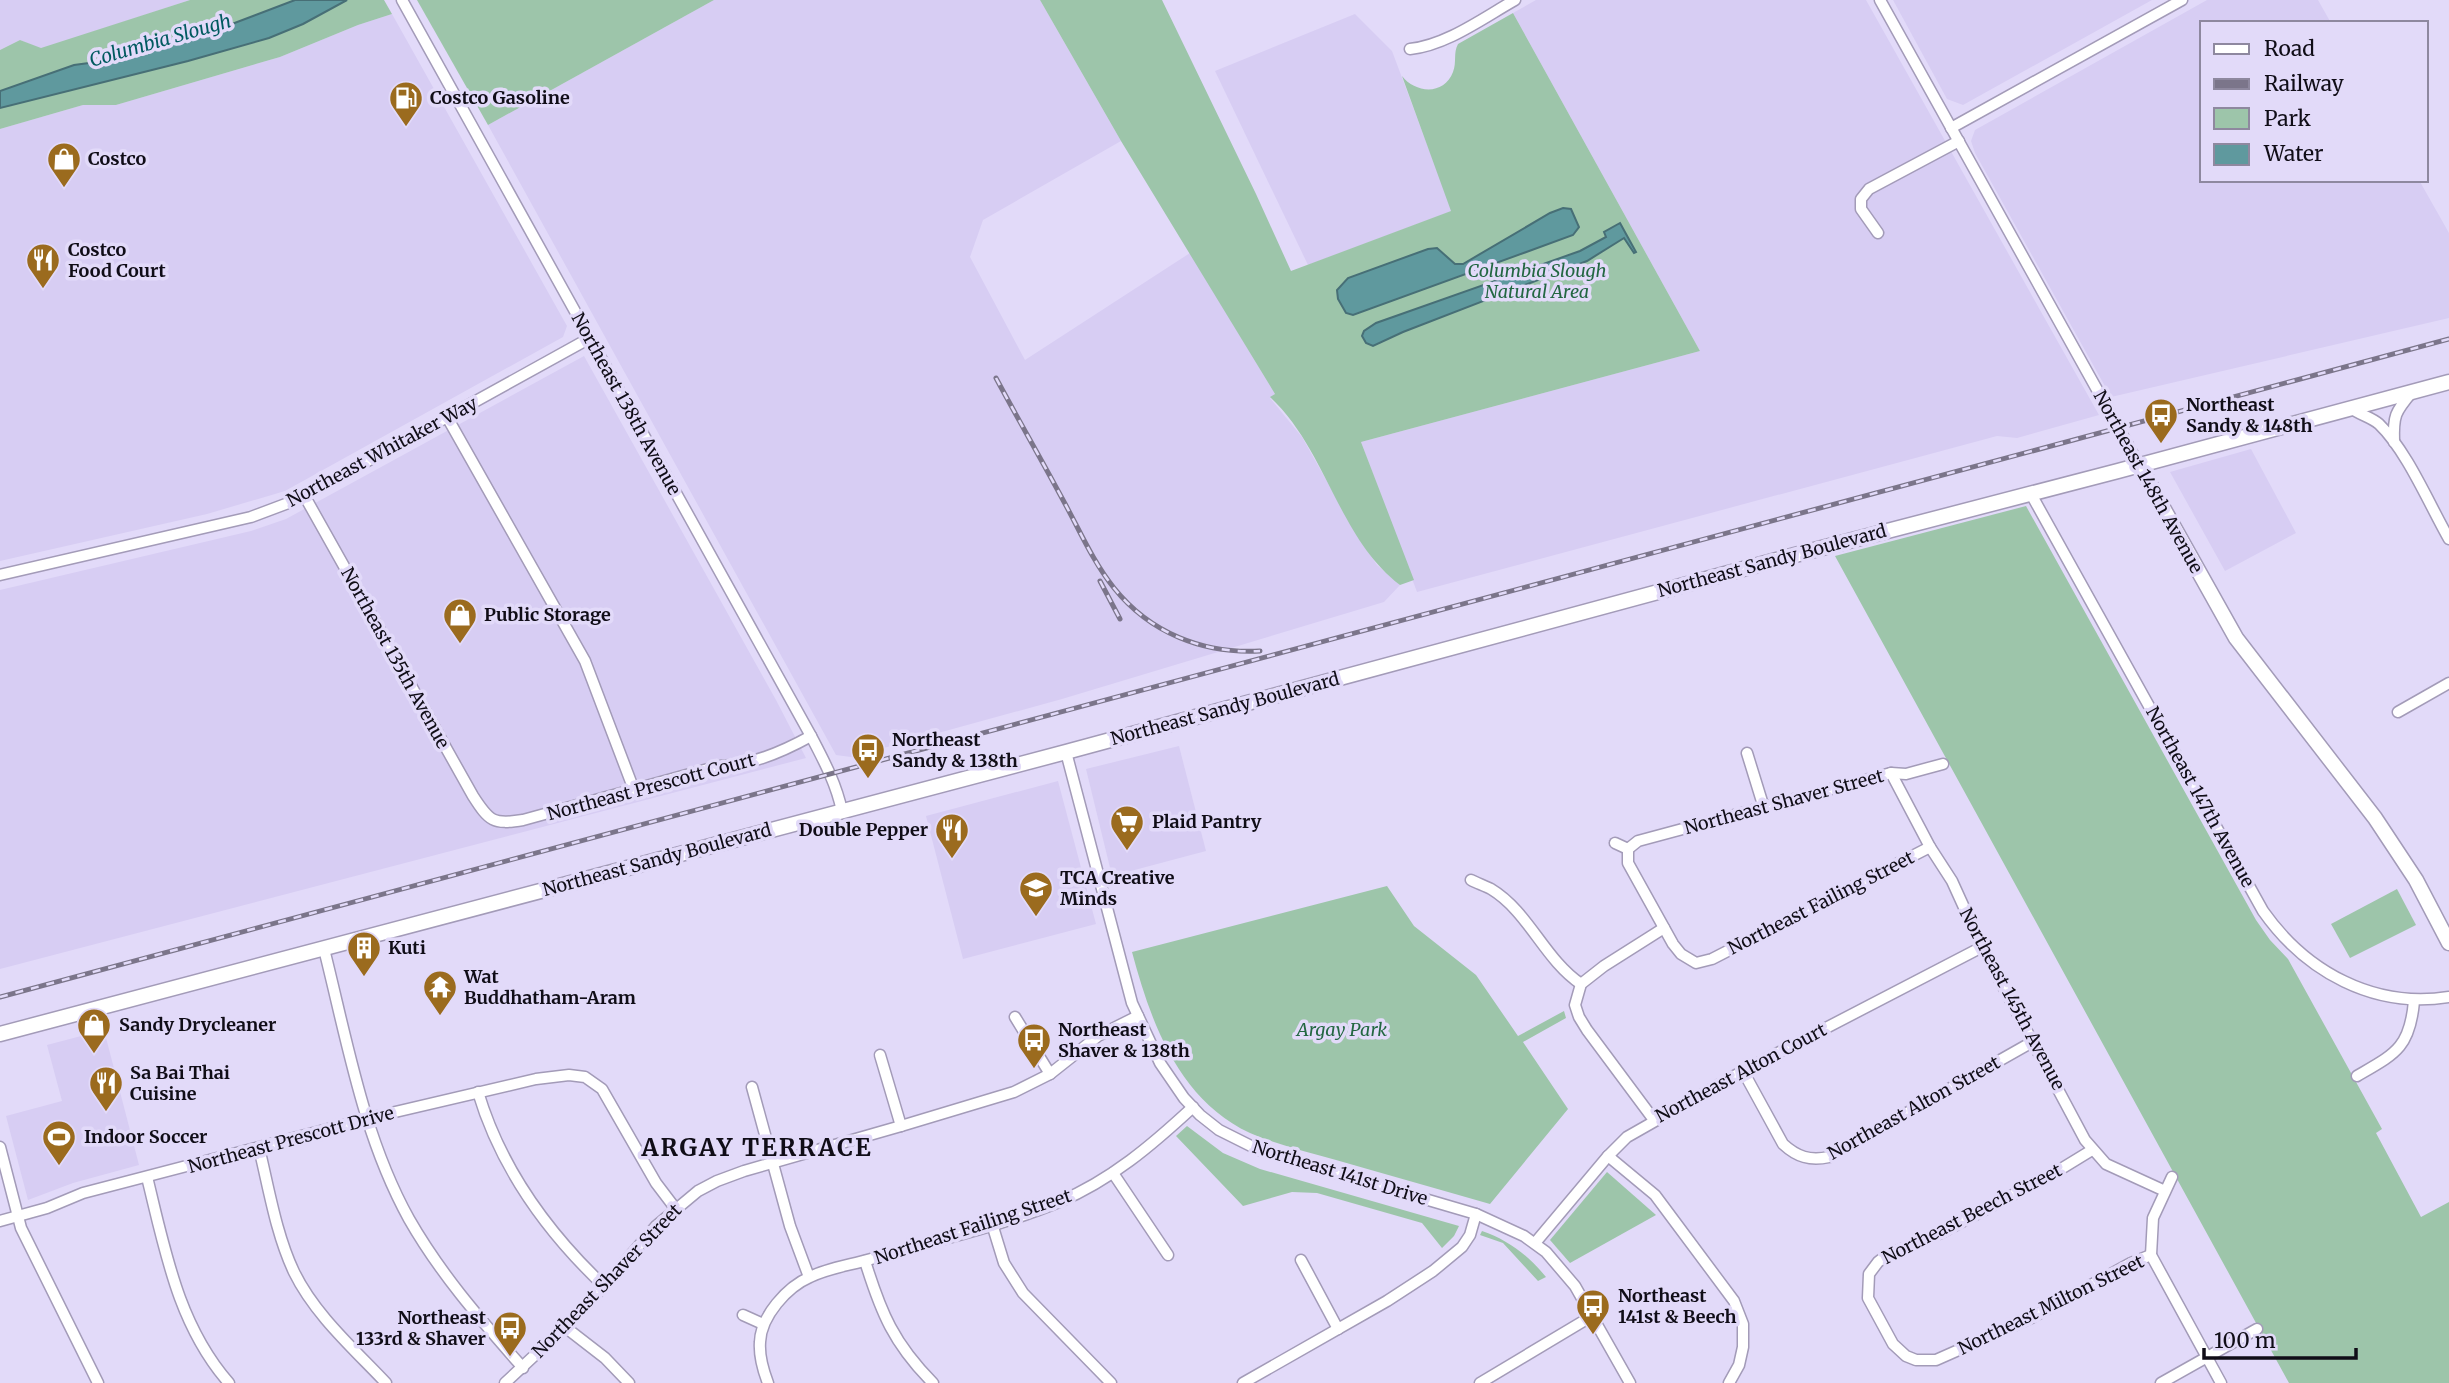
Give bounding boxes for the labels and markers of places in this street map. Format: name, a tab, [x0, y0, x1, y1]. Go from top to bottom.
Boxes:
fuel station icon: Costco Gasoline	[387, 79, 425, 128]
place label: Costco Gasoline	[430, 86, 570, 109]
shop icon: Costco	[45, 140, 83, 189]
place label: Costco	[88, 147, 147, 170]
place label: Costco Food Court	[68, 238, 166, 282]
restaurant icon: Costco Food Court	[24, 241, 62, 290]
place label: Northeast Sandy & 148th	[2186, 393, 2312, 437]
bus stop icon: Northeast Sandy & 148th	[2142, 396, 2180, 445]
shop icon: Public Storage	[441, 596, 479, 645]
place label: Public Storage	[484, 603, 611, 626]
place label: Northeast Sandy & 138th	[892, 728, 1018, 772]
bus stop icon: Northeast Sandy & 138th	[849, 731, 887, 780]
supermarket icon: Plaid Pantry	[1108, 803, 1146, 852]
place label: Plaid Pantry	[1152, 810, 1262, 833]
restaurant icon: Double Pepper	[933, 811, 971, 860]
place label: Double Pepper	[799, 818, 928, 841]
place label: TCA Creative Minds	[1060, 866, 1175, 910]
school or university icon: TCA Creative Minds	[1017, 869, 1055, 918]
building icon: Kuti	[345, 929, 383, 978]
place label: Kuti	[388, 936, 426, 959]
place label: Wat Buddhatham-Aram	[463, 965, 636, 1009]
temple icon: Wat Buddhatham-Aram	[421, 968, 459, 1017]
shop icon: Sandy Drycleaner	[75, 1006, 113, 1055]
place label: Sandy Drycleaner	[119, 1013, 276, 1036]
place label: Northeast Shaver & 138th	[1058, 1018, 1190, 1062]
bus stop icon: Northeast Shaver & 138th	[1015, 1021, 1053, 1070]
place label: Sa Bai Thai Cuisine	[130, 1061, 230, 1105]
restaurant icon: Sa Bai Thai Cuisine	[87, 1064, 125, 1113]
sports icon: Indoor Soccer	[40, 1118, 78, 1167]
place label: Indoor Soccer	[84, 1125, 207, 1148]
place label: Northeast 141st & Beech	[1618, 1284, 1737, 1328]
bus stop icon: Northeast 141st & Beech	[1574, 1287, 1612, 1336]
place label: Northeast 133rd & Shaver	[356, 1306, 487, 1350]
bus stop icon: Northeast 133rd & Shaver	[491, 1309, 529, 1358]

